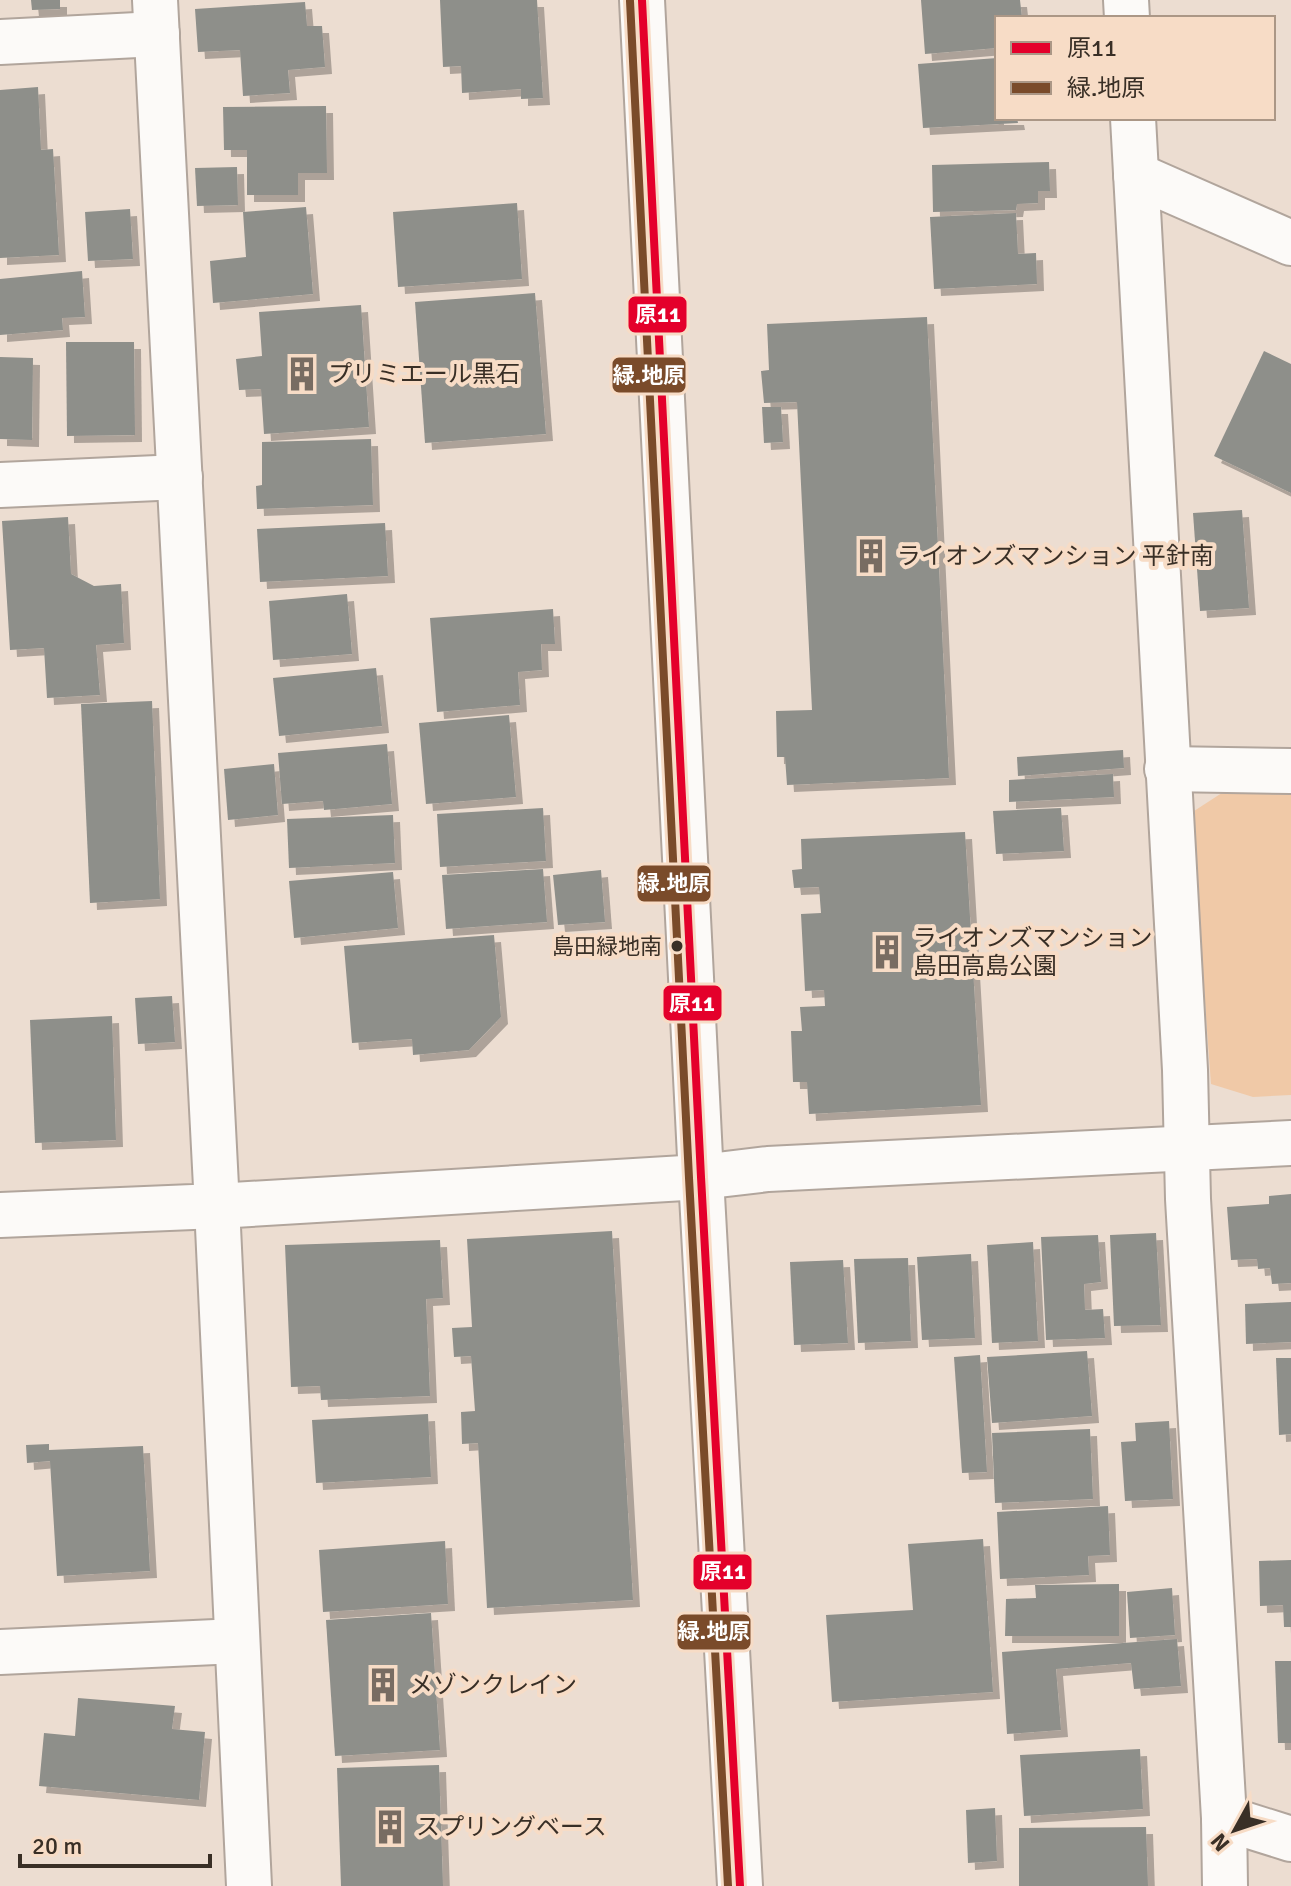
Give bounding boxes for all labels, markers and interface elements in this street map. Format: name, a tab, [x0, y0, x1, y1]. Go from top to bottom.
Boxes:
legend	[995, 16, 1275, 120]
text: 原11	[1067, 33, 1117, 63]
text: 緑.地原	[1067, 73, 1145, 103]
line badge: 原11	[627, 295, 688, 334]
text: 原11	[635, 301, 681, 328]
building icon: プリミエール黒石	[283, 355, 321, 393]
line badge: 緑.地原	[611, 356, 687, 394]
place label: プリミエール黒石	[328, 359, 520, 389]
text: 緑.地原	[613, 362, 685, 389]
building icon: ライオンズマンション 平針南	[852, 537, 890, 575]
place label: ライオンズマンション 平針南	[897, 541, 1214, 571]
line badge: 緑.地原	[636, 864, 712, 903]
text: 緑.地原	[638, 870, 710, 897]
place label: ライオンズマンション 島田高島公園	[913, 923, 1153, 981]
place label: 島田緑地南	[552, 933, 662, 960]
building icon: ライオンズマンション 島田高島公園	[868, 933, 906, 971]
marker: 島田緑地南	[669, 938, 685, 954]
line badge: 原11	[662, 984, 723, 1022]
text: 原11	[669, 990, 715, 1017]
line badge: 原11	[692, 1553, 753, 1591]
text: 原11	[700, 1558, 746, 1585]
line badge: 緑.地原	[676, 1613, 752, 1651]
text: 緑.地原	[678, 1618, 750, 1645]
building icon: メゾンクレイン	[364, 1666, 402, 1704]
place label: メゾンクレイン	[409, 1670, 577, 1700]
north arrow	[1195, 1790, 1275, 1870]
building icon: スプリングベース	[371, 1808, 409, 1846]
place label: スプリングベース	[416, 1812, 607, 1842]
scale bar	[20, 1818, 210, 1868]
text: N	[1205, 1828, 1235, 1857]
text: 20 m	[32, 1831, 82, 1861]

